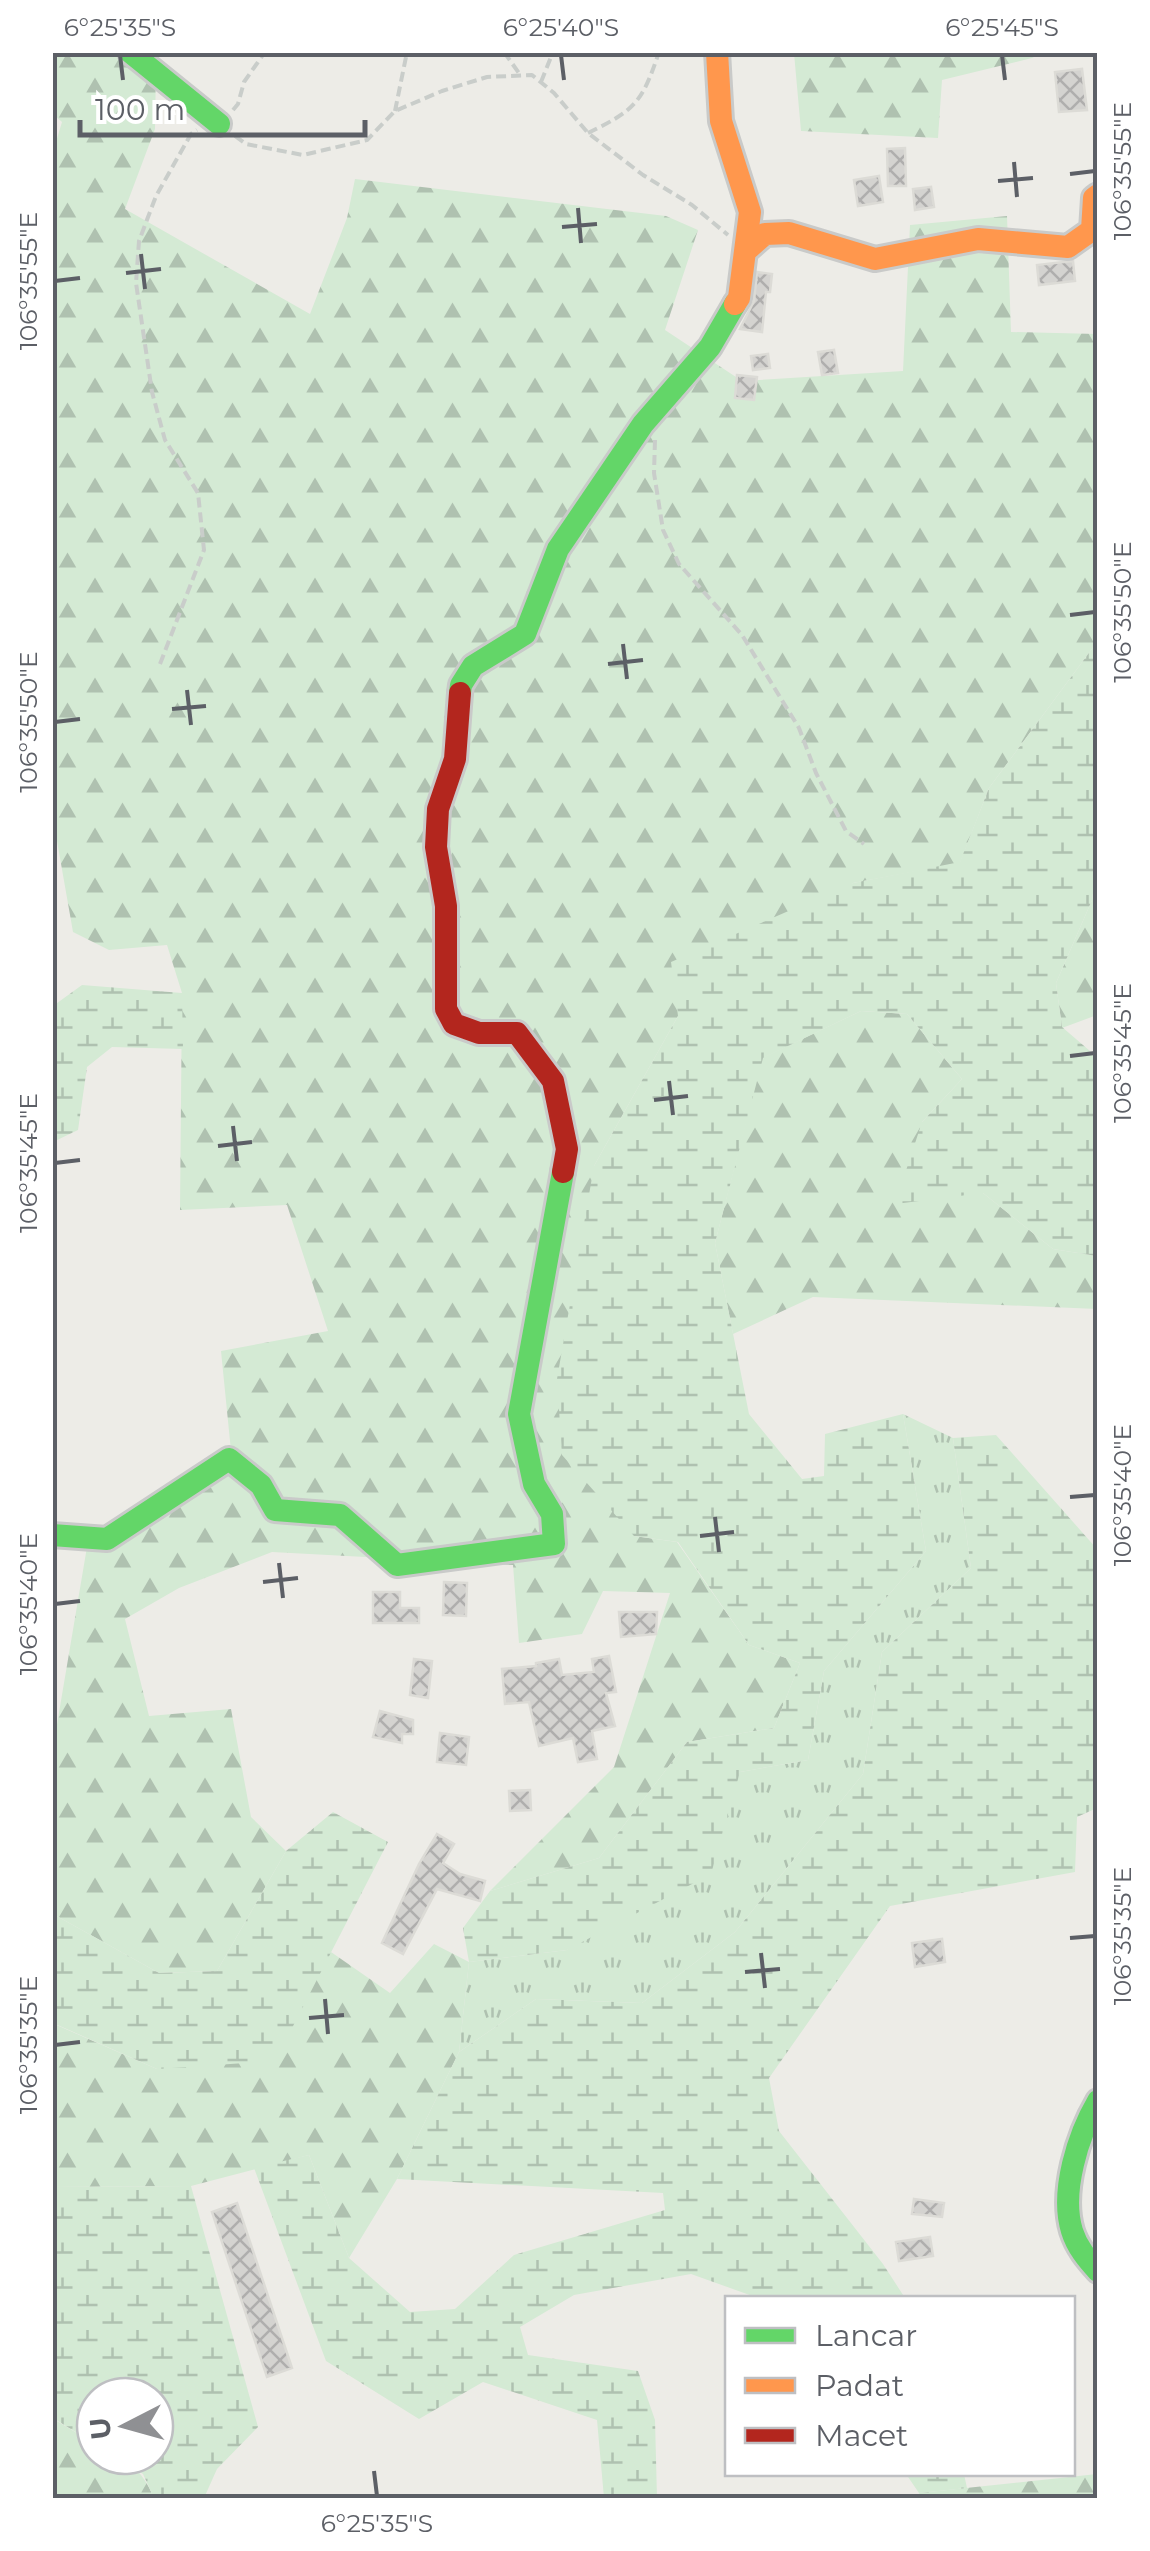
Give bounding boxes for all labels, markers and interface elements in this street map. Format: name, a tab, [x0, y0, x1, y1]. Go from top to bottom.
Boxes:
text: 6°25'35"S	[64, 12, 176, 42]
text: 6°25'40"S	[503, 12, 619, 42]
text: 6°25'45"S	[945, 12, 1059, 42]
scale bar	[80, 75, 365, 137]
text: 100 m	[95, 91, 185, 128]
text: 106°35'55"E	[1107, 102, 1137, 240]
text: 106°35'55"E	[13, 212, 43, 350]
text: 106°35'50"E	[1107, 541, 1137, 683]
text: 106°35'50"E	[13, 651, 43, 793]
text: 106°35'45"E	[1107, 983, 1137, 1123]
text: 106°35'45"E	[13, 1093, 43, 1233]
text: 106°35'40"E	[1107, 1424, 1137, 1566]
text: 106°35'40"E	[13, 1533, 43, 1675]
text: 106°35'35"E	[1107, 1867, 1137, 2005]
text: 106°35'35"E	[13, 1976, 43, 2114]
legend	[725, 2296, 1075, 2476]
text: Lancar	[815, 2317, 917, 2354]
text: Padat	[815, 2367, 904, 2404]
north arrow	[75, 2376, 175, 2476]
text: U	[82, 2416, 118, 2441]
text: Macet	[815, 2417, 908, 2454]
text: 6°25'35"S	[321, 2508, 433, 2538]

